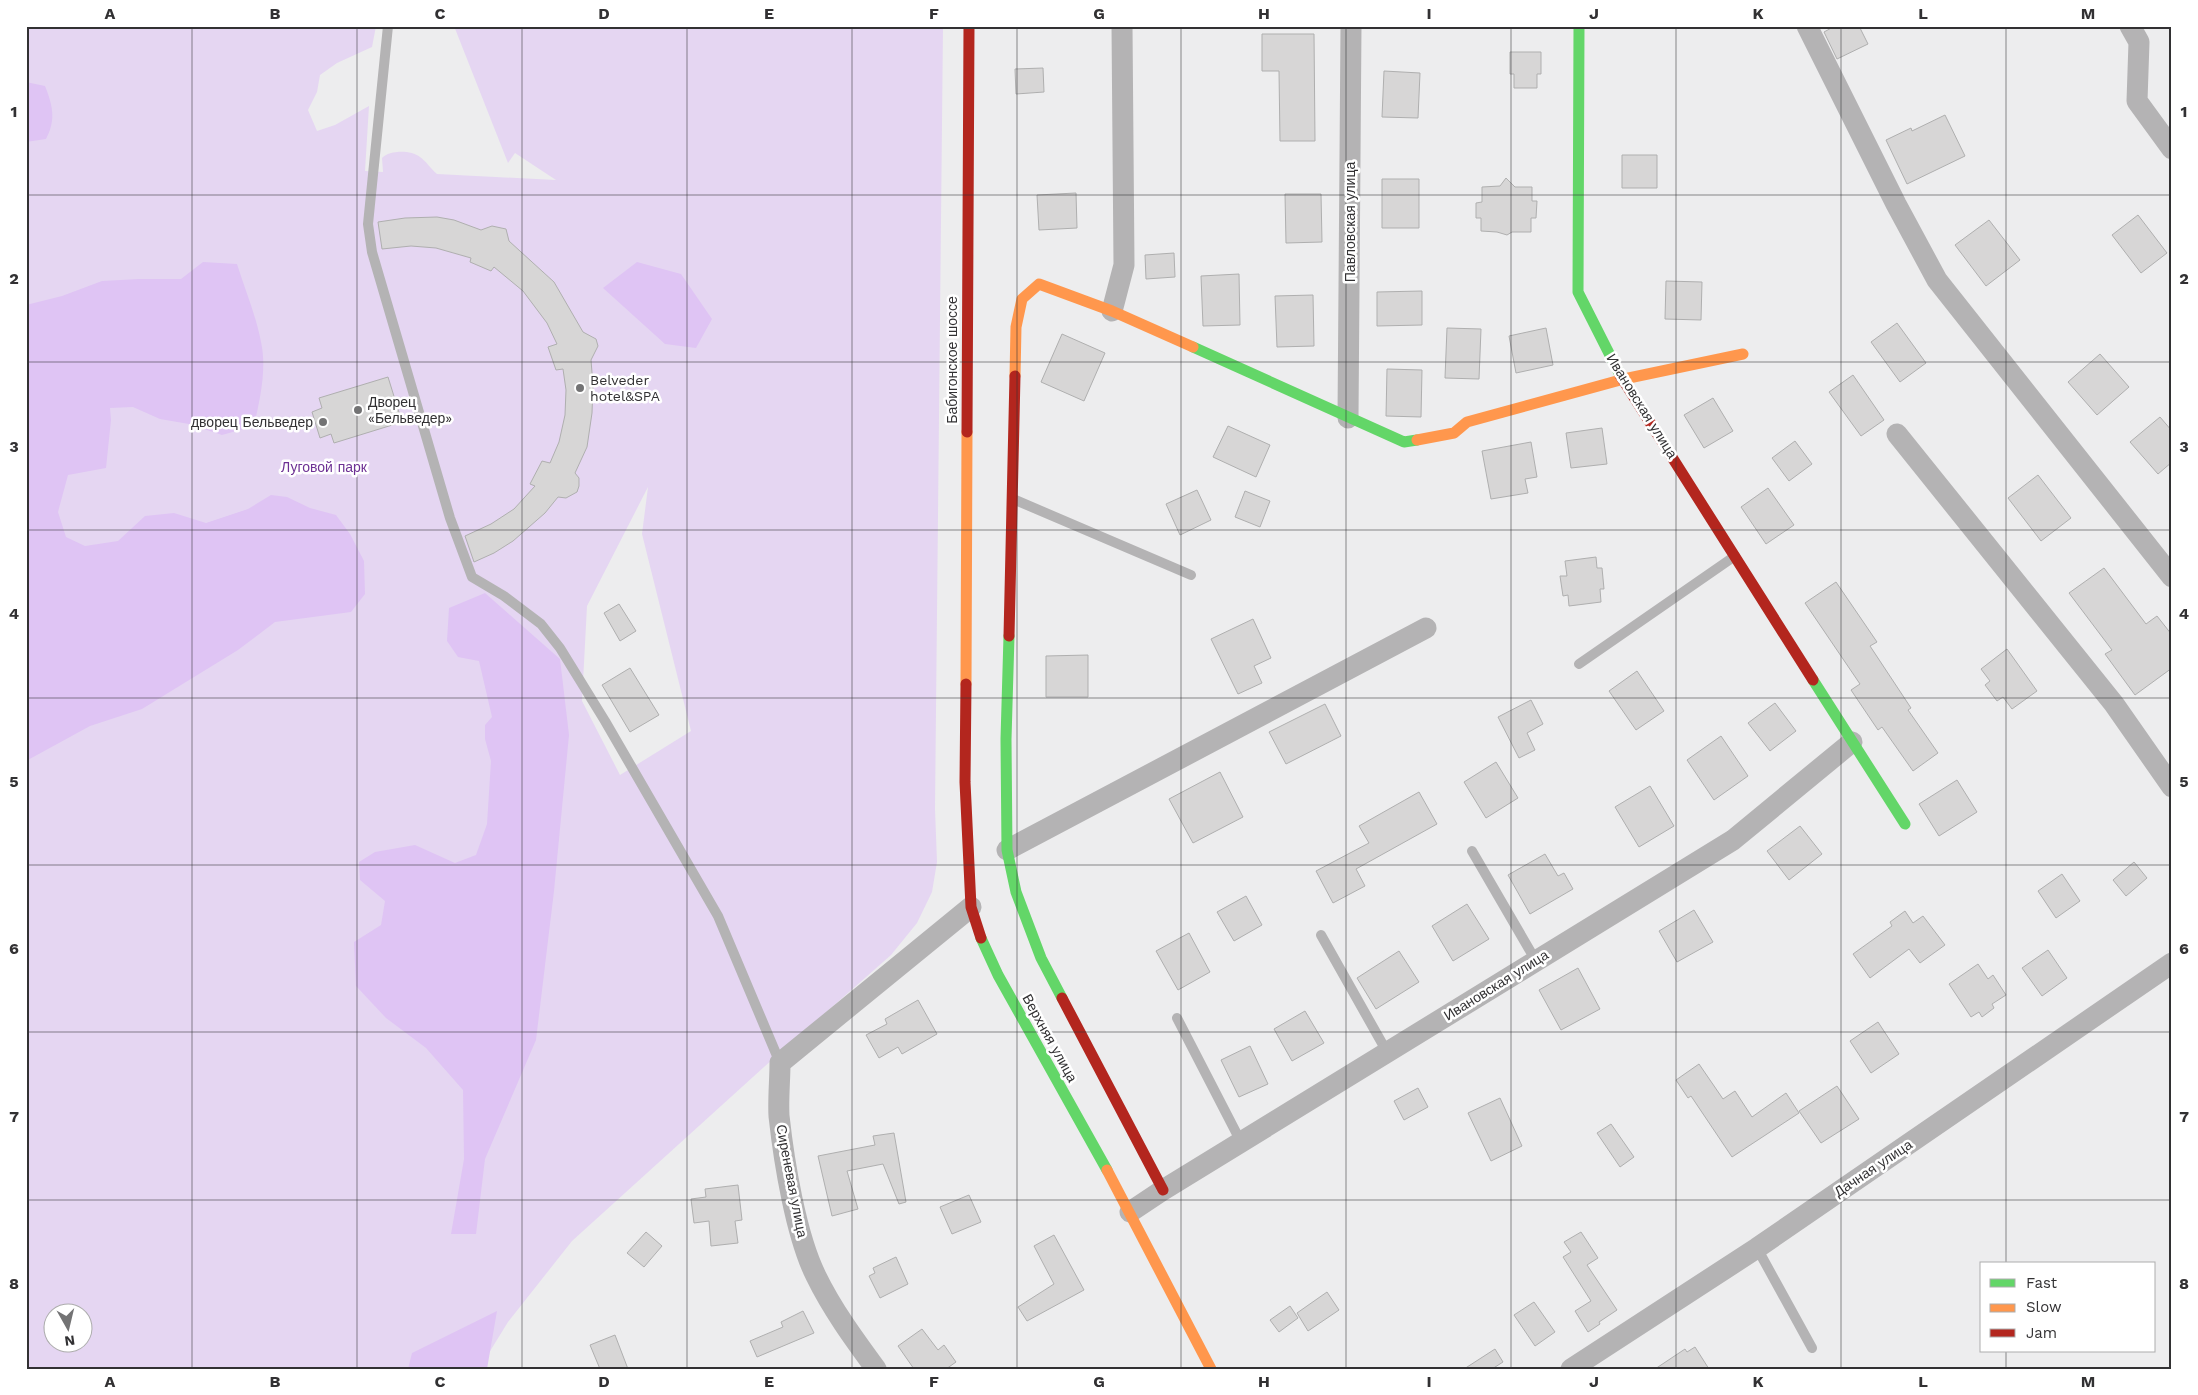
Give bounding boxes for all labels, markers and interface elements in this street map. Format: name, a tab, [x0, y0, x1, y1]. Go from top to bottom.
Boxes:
text: A	[105, 4, 116, 23]
text: B	[270, 4, 281, 23]
text: C	[435, 4, 446, 23]
text: D	[598, 4, 610, 23]
text: E	[764, 4, 774, 23]
text: F	[929, 4, 939, 23]
text: G	[1093, 4, 1105, 23]
text: H	[1258, 4, 1270, 23]
text: I	[1426, 4, 1432, 23]
text: J	[1589, 4, 1599, 23]
text: K	[1752, 4, 1764, 23]
text: L	[1918, 4, 1928, 23]
text: M	[2081, 4, 2095, 23]
text: 1	[11, 102, 17, 121]
text: 1	[2181, 102, 2187, 121]
street label: Павловская улица	[1342, 162, 1358, 282]
text: 2	[9, 269, 19, 288]
text: 2	[2179, 269, 2189, 288]
street label: Бабигонское шоссе	[944, 296, 960, 424]
street label: Ивановская улица	[1603, 351, 1681, 461]
place label: Belveder hotel&SPA	[590, 372, 660, 404]
marker: Belveder hotel&SPA	[574, 382, 586, 394]
place label: Дворец «Бельведер»	[368, 394, 452, 426]
marker: Дворец «Бельведер»	[352, 404, 364, 416]
place label: дворец Бельведер	[191, 414, 313, 430]
marker: дворец Бельведер	[317, 416, 329, 428]
text: 3	[9, 437, 19, 456]
text: 3	[2179, 437, 2189, 456]
park label: Луговой парк	[281, 459, 368, 475]
text: 4	[9, 604, 19, 623]
text: 4	[2179, 604, 2189, 623]
text: 5	[9, 772, 19, 791]
text: 5	[2179, 772, 2189, 791]
text: 6	[9, 939, 19, 958]
text: 6	[2179, 939, 2189, 958]
street label: Ивановская улица	[1441, 946, 1551, 1024]
street label: Верхняя улица	[1019, 991, 1081, 1085]
text: 7	[9, 1107, 19, 1126]
text: 7	[2179, 1107, 2189, 1126]
street label: Сиреневая улица	[773, 1123, 811, 1239]
street label: Дачная улица	[1831, 1136, 1915, 1200]
legend	[1980, 1262, 2156, 1352]
text: 8	[9, 1274, 19, 1293]
text: Fast	[2026, 1274, 2058, 1292]
text: 8	[2179, 1274, 2189, 1293]
text: Slow	[2026, 1298, 2062, 1316]
north arrow	[42, 1302, 92, 1352]
text: Jam	[2026, 1324, 2057, 1342]
text: N	[64, 1332, 76, 1350]
text: A	[105, 1372, 116, 1391]
text: B	[270, 1372, 281, 1391]
text: C	[435, 1372, 446, 1391]
text: D	[598, 1372, 610, 1391]
text: E	[764, 1372, 774, 1391]
text: F	[929, 1372, 939, 1391]
text: G	[1093, 1372, 1105, 1391]
text: H	[1258, 1372, 1270, 1391]
text: I	[1426, 1372, 1432, 1391]
text: J	[1589, 1372, 1599, 1391]
text: K	[1752, 1372, 1764, 1391]
text: L	[1918, 1372, 1928, 1391]
text: M	[2081, 1372, 2095, 1391]

